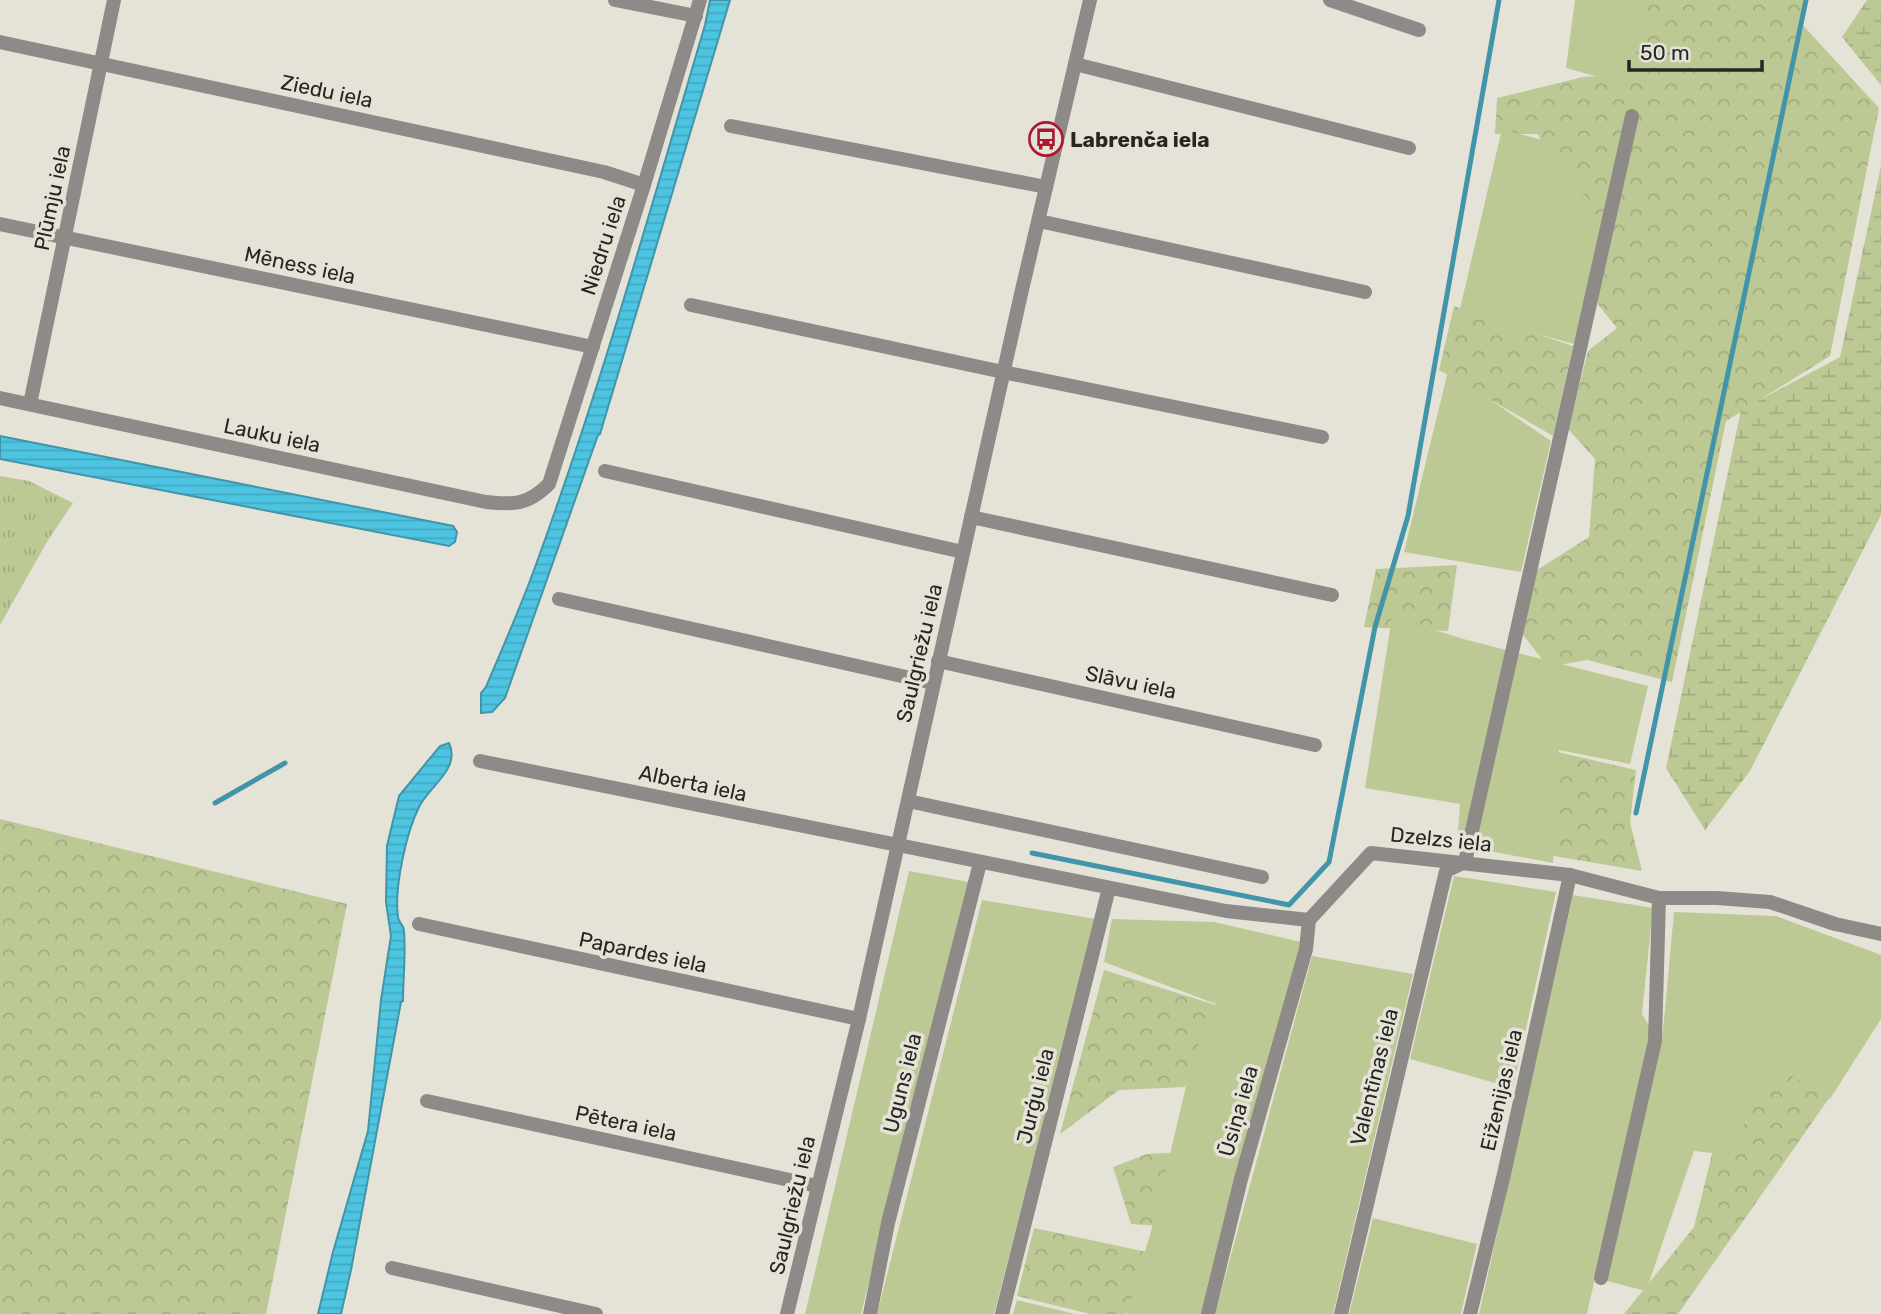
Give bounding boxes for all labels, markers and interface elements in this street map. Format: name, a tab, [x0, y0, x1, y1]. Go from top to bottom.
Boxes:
scale bar	[1629, 28, 1762, 72]
text: 50 m	[1640, 40, 1690, 65]
street label: Ziedu iela	[279, 69, 375, 113]
bus stop icon: Labrenča iela	[1027, 120, 1065, 158]
place label: Labrenča iela	[1070, 127, 1210, 152]
street label: Plūmju iela	[29, 143, 75, 253]
street label: Niedru iela	[575, 192, 631, 298]
street label: Mēness iela	[242, 241, 358, 289]
street label: Lauku iela	[221, 413, 323, 457]
street label: Saulgriežu iela	[891, 581, 947, 725]
street label: Slāvu iela	[1083, 660, 1179, 704]
street label: Alberta iela	[637, 759, 749, 807]
street label: Dzelzs iela	[1389, 821, 1493, 857]
street label: Papardes iela	[577, 926, 709, 978]
street label: Valentīnas iela	[1345, 1006, 1403, 1148]
street label: Eiženijas iela	[1475, 1027, 1527, 1153]
street label: Uguns iela	[878, 1030, 926, 1136]
street label: Jurģu iela	[1011, 1046, 1059, 1146]
street label: Ūsiņa iela	[1213, 1063, 1263, 1159]
street label: Pētera iela	[573, 1100, 679, 1146]
street label: Saulgriežu iela	[764, 1133, 820, 1277]

